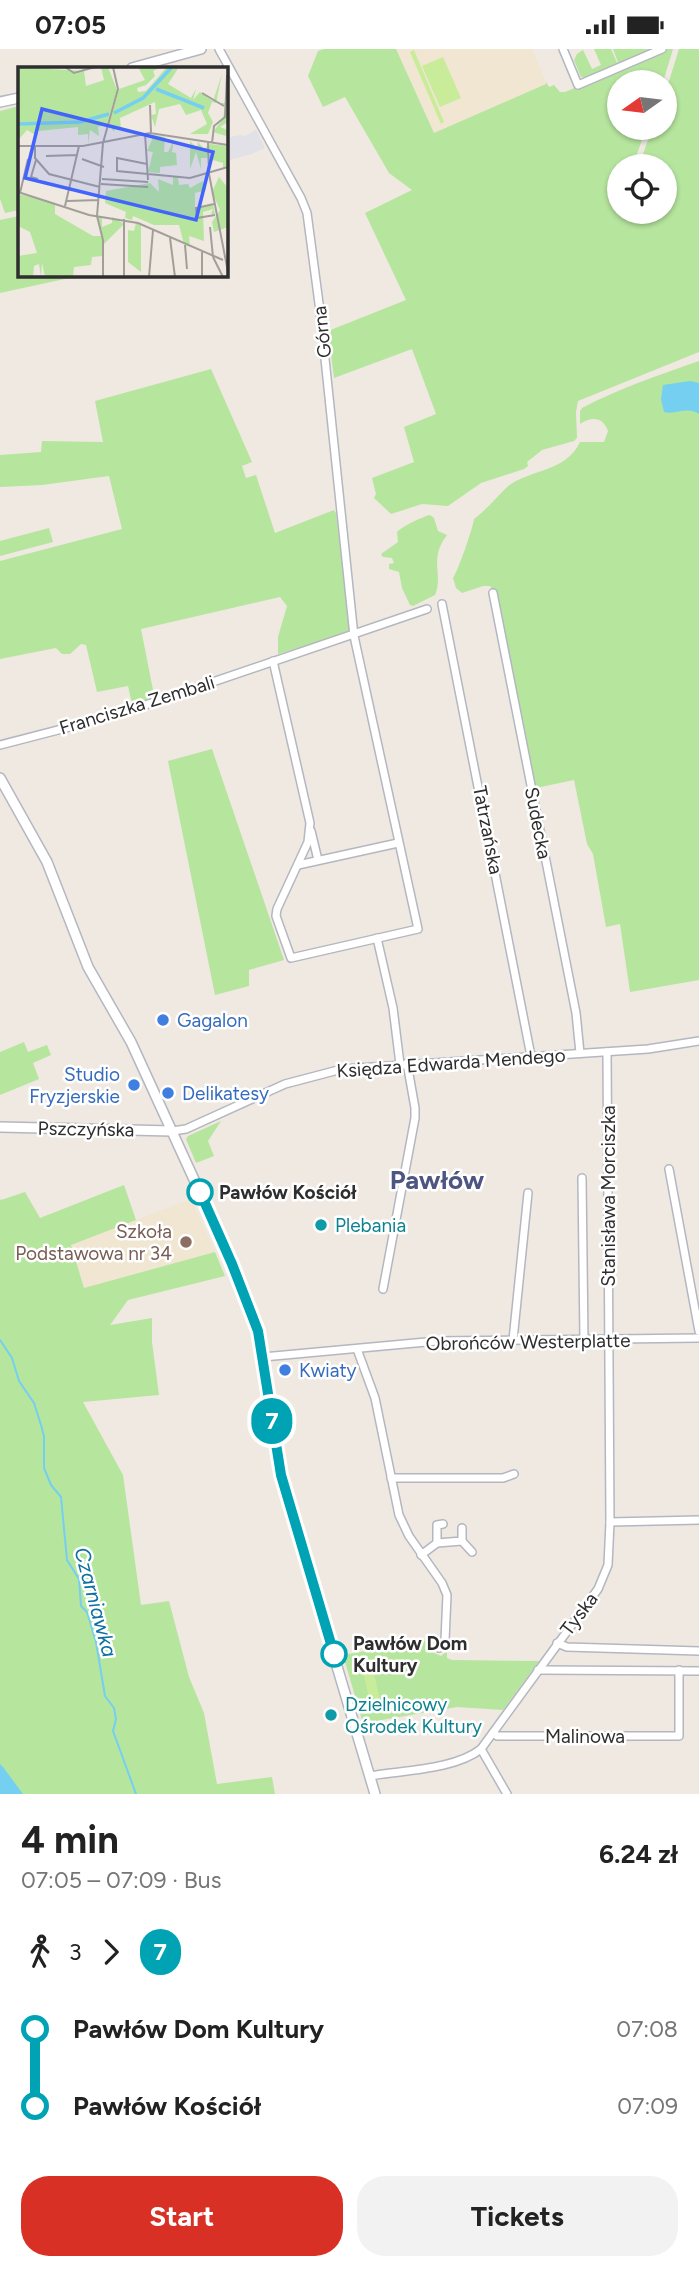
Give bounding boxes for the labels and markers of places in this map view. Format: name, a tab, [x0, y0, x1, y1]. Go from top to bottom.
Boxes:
place label: Gagalon	[177, 1009, 248, 1032]
marker: Gagalon	[155, 1012, 171, 1028]
place label: Studio Fryzjerskie	[29, 1063, 120, 1108]
marker: Studio Fryzjerskie	[126, 1077, 142, 1093]
place label: Delikatesy	[182, 1082, 269, 1105]
marker: Delikatesy	[160, 1085, 176, 1101]
marker: Pawłów Kościół	[187, 1179, 213, 1205]
place label: Pawłów Kościół	[219, 1181, 357, 1204]
place label: Plebania	[335, 1214, 406, 1237]
marker: Plebania	[313, 1217, 329, 1233]
place label: Szkoła Podstawowa nr 34	[15, 1220, 172, 1265]
marker: Szkoła Podstawowa nr 34	[178, 1234, 194, 1250]
place label: Kwiaty	[299, 1359, 357, 1382]
marker: Kwiaty	[277, 1362, 293, 1378]
place label: Pawłów Dom Kultury	[353, 1632, 467, 1677]
marker: Pawłów Dom Kultury	[321, 1641, 347, 1667]
place label: Dzielnicowy Ośrodek Kultury	[345, 1693, 482, 1738]
marker: Dzielnicowy Ośrodek Kultury	[323, 1707, 339, 1723]

